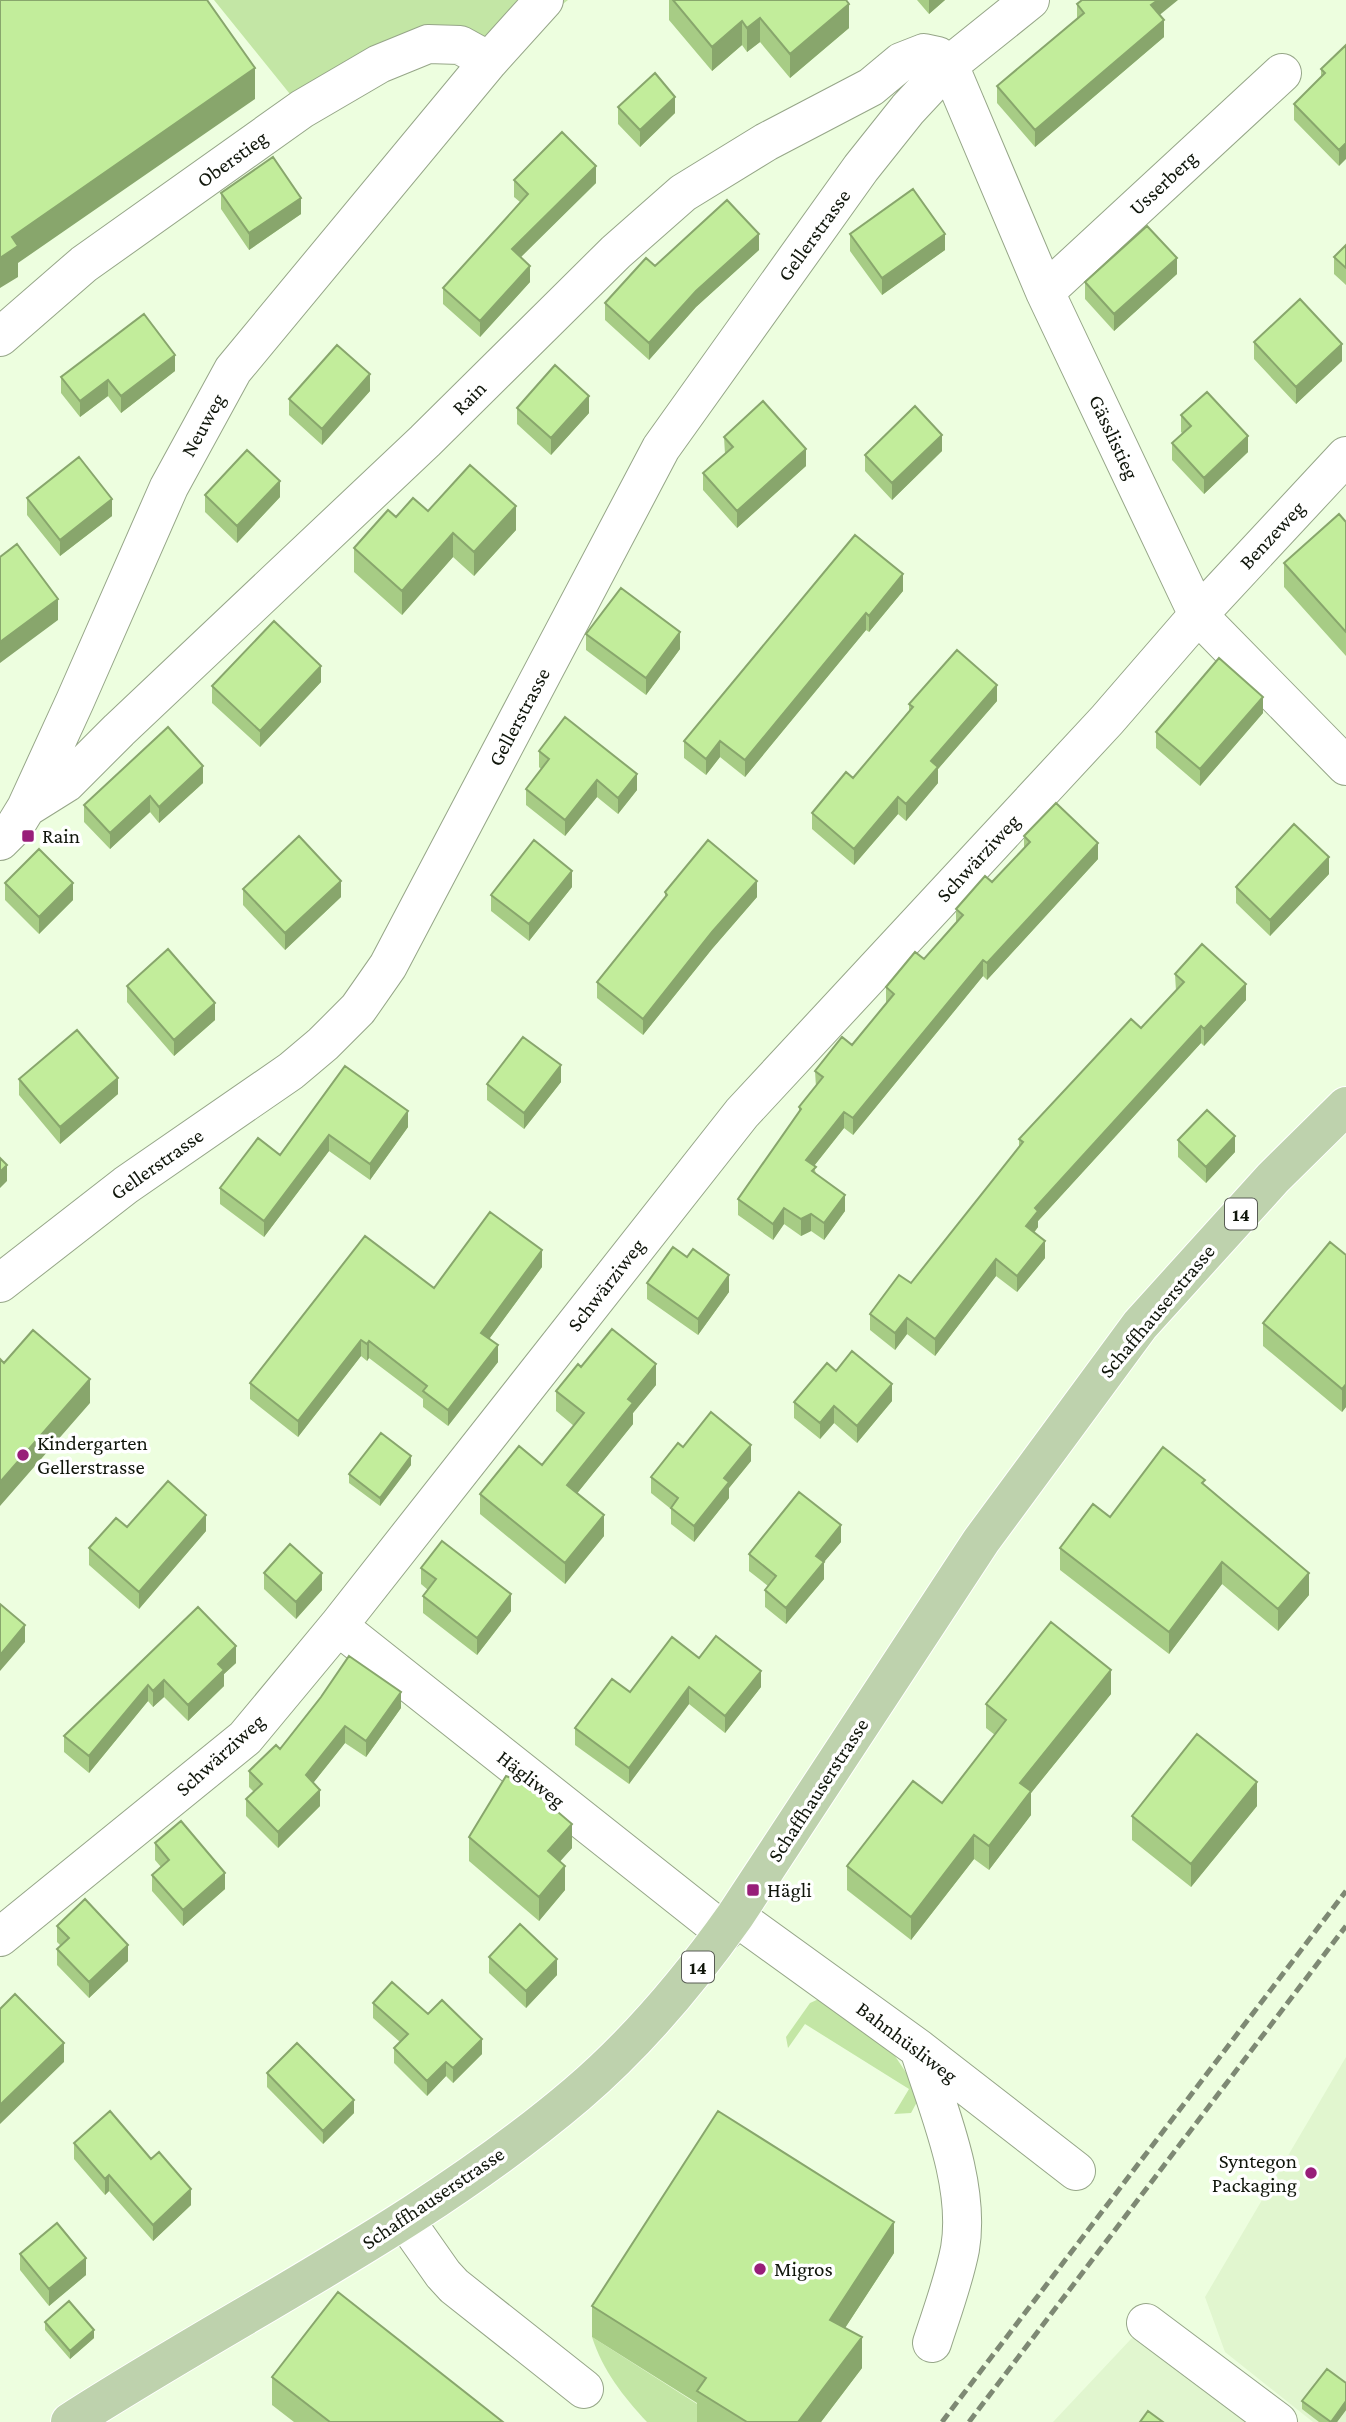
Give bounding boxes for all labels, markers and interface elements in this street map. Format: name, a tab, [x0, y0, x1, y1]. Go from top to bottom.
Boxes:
street label: Oberstieg	[192, 125, 272, 193]
street label: Usserberg	[1124, 146, 1202, 220]
street label: Gellerstrasse	[773, 184, 855, 286]
street label: Rain	[447, 376, 491, 420]
street label: Neuweg	[176, 389, 230, 461]
street label: Gässlistieg	[1084, 391, 1144, 483]
street label: Benzeweg	[1234, 496, 1310, 574]
street label: Gellerstrasse	[483, 664, 555, 770]
street label: Schwärziweg	[931, 809, 1025, 907]
place label: Rain	[42, 824, 80, 848]
marker: Rain	[20, 828, 36, 844]
street label: Gellerstrasse	[106, 1123, 208, 1205]
road number: 14	[1225, 1198, 1257, 1230]
street label: Schwärziweg	[562, 1234, 650, 1336]
street label: Schaffhauserstrasse	[1094, 1240, 1220, 1382]
place label: Kindergarten Gellerstrasse	[37, 1431, 148, 1479]
marker: Kindergarten Gellerstrasse	[15, 1447, 31, 1463]
street label: Schwärziweg	[171, 1709, 269, 1801]
street label: Schaffhauserstrasse	[763, 1714, 873, 1866]
street label: Hägliweg	[492, 1745, 570, 1813]
place label: Hägli	[767, 1878, 812, 1902]
marker: Hägli	[745, 1882, 761, 1898]
road number: 14	[682, 1952, 714, 1982]
street label: Bahnhüsliweg	[852, 1996, 962, 2088]
street label: Schaffhauserstrasse	[357, 2142, 509, 2254]
place label: Syntegon Packaging	[1212, 2149, 1297, 2197]
marker: Syntegon Packaging	[1303, 2165, 1319, 2181]
place label: Migros	[774, 2257, 833, 2281]
marker: Migros	[752, 2261, 768, 2277]

